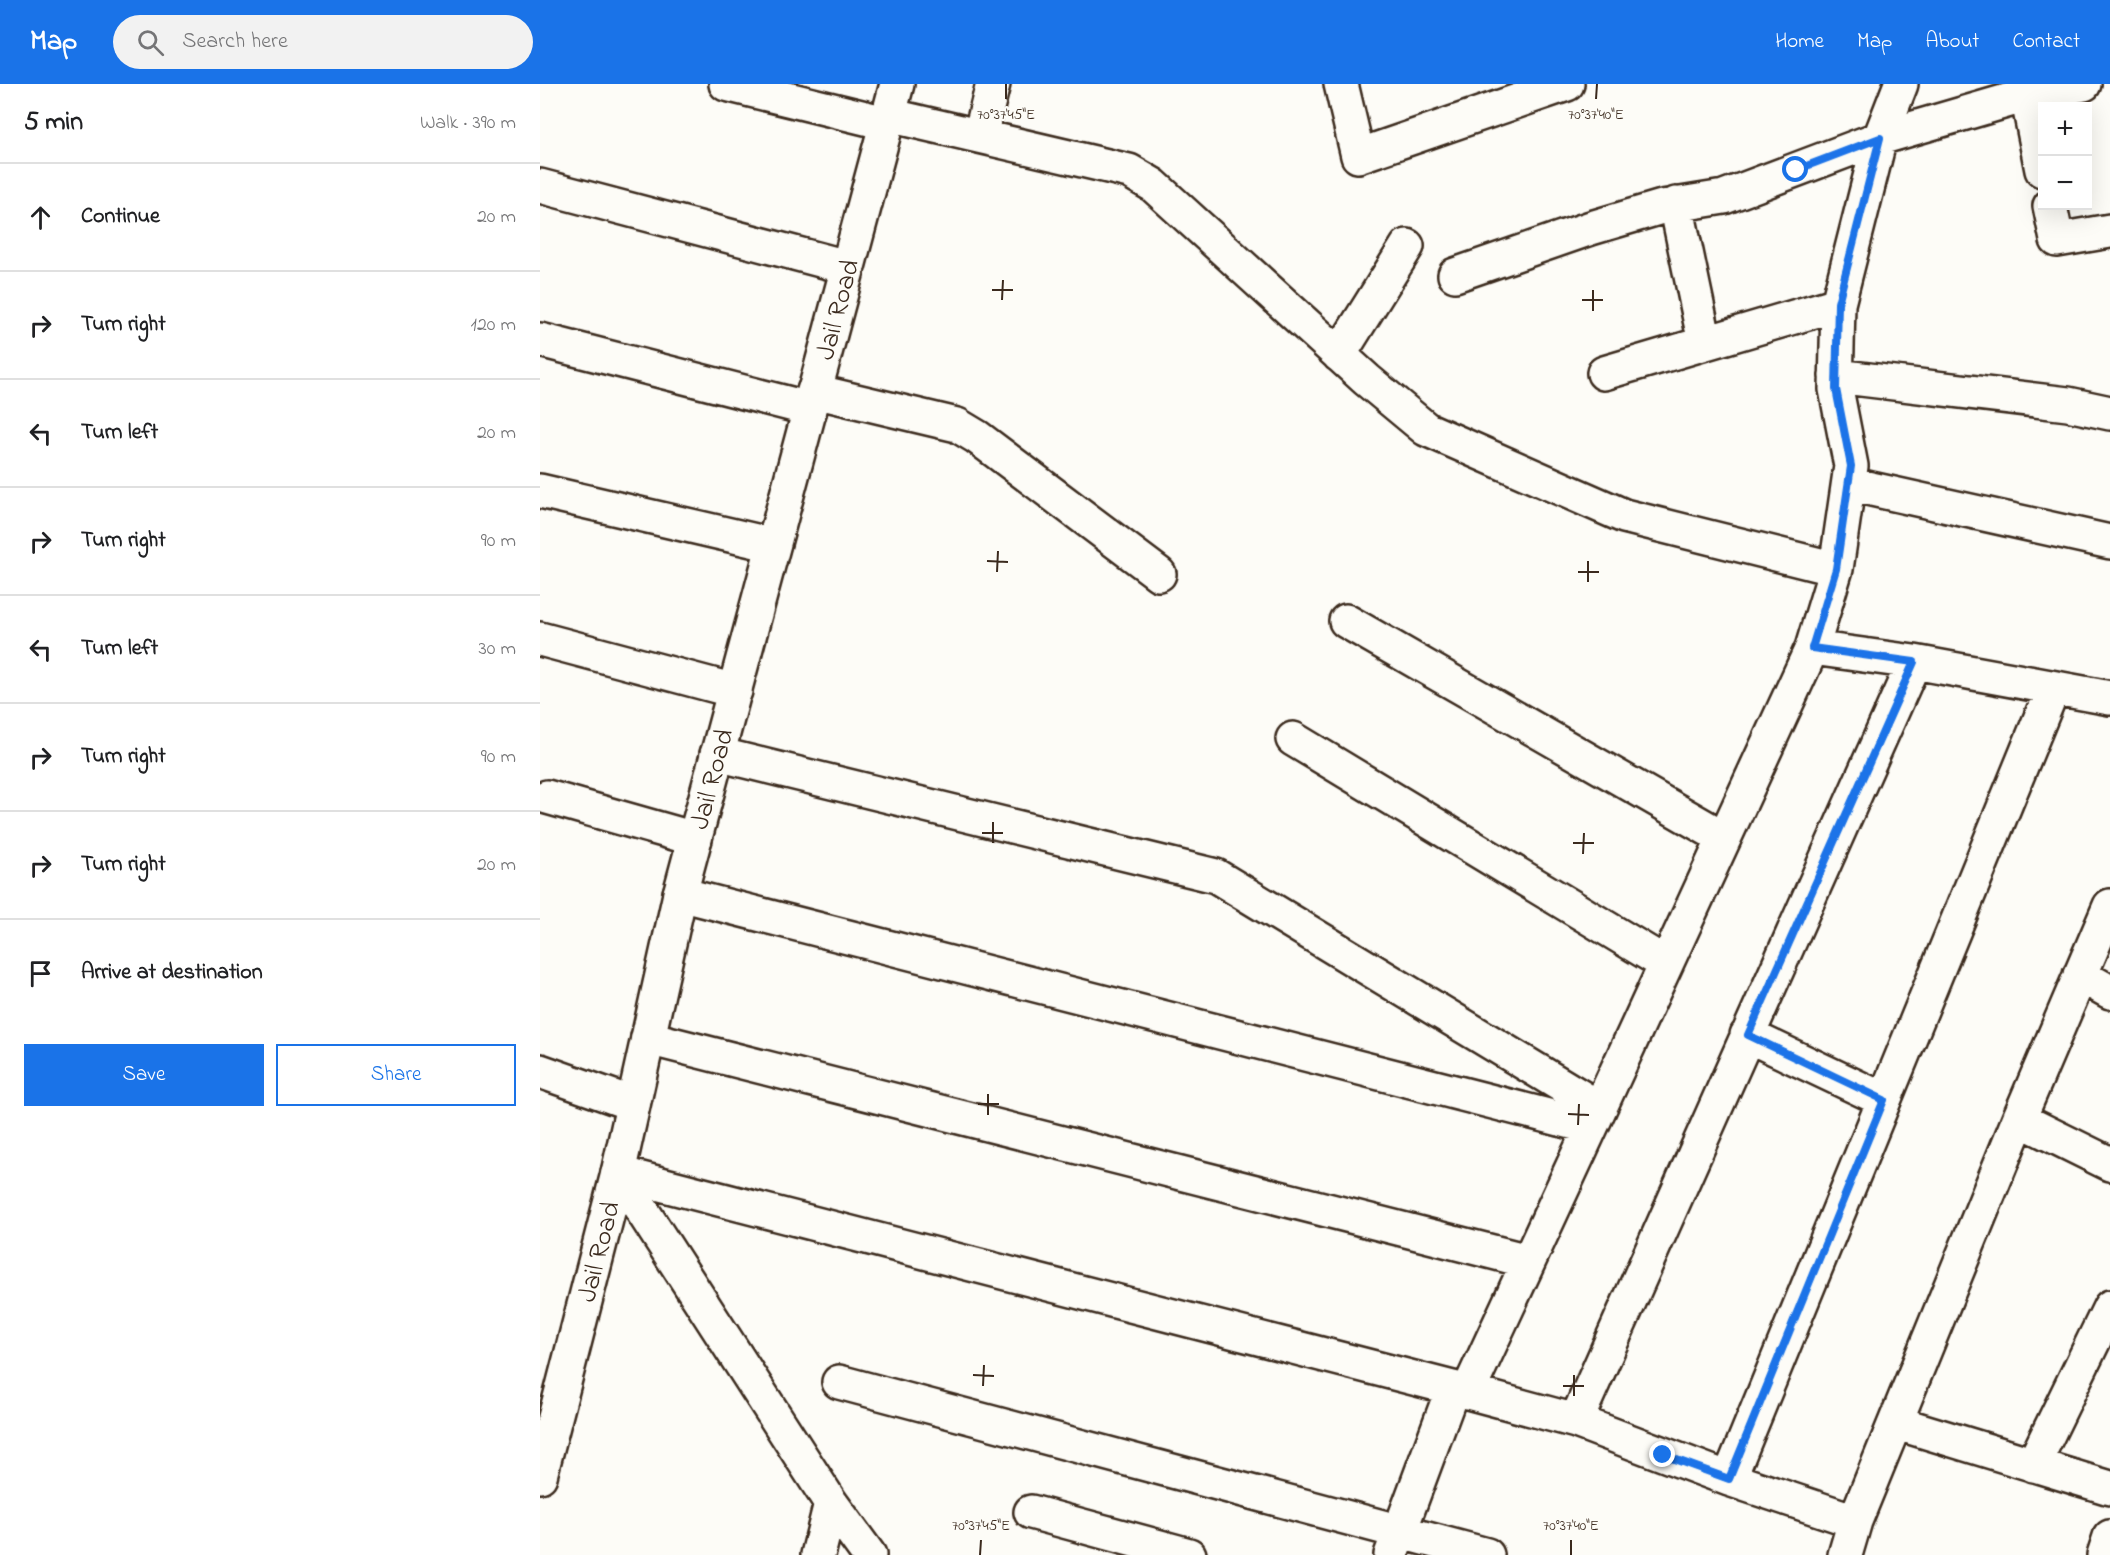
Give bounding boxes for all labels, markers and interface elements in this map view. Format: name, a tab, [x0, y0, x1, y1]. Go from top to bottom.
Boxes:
search box	[113, 15, 533, 69]
text: Map	[30, 22, 77, 63]
icon: search	[134, 26, 167, 59]
text: Search here	[182, 26, 288, 58]
text: Home	[1775, 27, 1824, 57]
text: Map	[1857, 27, 1892, 57]
text: About	[1925, 27, 1979, 57]
text: Contact	[2012, 27, 2080, 57]
map controls	[2038, 102, 2092, 210]
button: +	[2038, 102, 2092, 156]
text: 5 min	[24, 104, 83, 142]
text: 70°37'45"E	[977, 104, 1035, 126]
text: 70°37'40"E	[1568, 104, 1624, 126]
text: Walk · 390 m	[420, 109, 516, 138]
route start	[1782, 156, 1808, 182]
button: −	[2038, 156, 2092, 210]
icon: ahead	[24, 201, 57, 234]
text: Continue	[81, 201, 160, 233]
text: 20 m	[477, 203, 516, 232]
street label: Jail Road	[807, 255, 871, 365]
icon: right	[24, 309, 57, 342]
text: Turn right	[81, 309, 166, 341]
text: 120 m	[471, 311, 516, 340]
icon: left	[24, 417, 57, 450]
text: Turn left	[81, 417, 158, 449]
text: 20 m	[477, 419, 516, 448]
icon: right	[24, 525, 57, 558]
text: Turn right	[81, 525, 166, 557]
text: 90 m	[481, 527, 516, 556]
icon: left	[24, 633, 57, 666]
text: Turn left	[81, 633, 158, 665]
text: 30 m	[479, 635, 516, 664]
street label: Jail Road	[681, 725, 745, 834]
icon: right	[24, 741, 57, 774]
text: Turn right	[81, 741, 166, 773]
text: 90 m	[481, 743, 516, 772]
icon: right	[24, 849, 57, 882]
text: Turn right	[81, 849, 166, 881]
text: 20 m	[477, 851, 516, 880]
icon: arrive	[24, 957, 57, 990]
text: Arrive at destination	[81, 957, 263, 989]
button: Save	[24, 1044, 264, 1106]
button: Share	[276, 1044, 516, 1106]
street label: Jail Road	[569, 1197, 632, 1307]
route end	[1649, 1441, 1675, 1467]
text: 70°37'45"E	[952, 1515, 1010, 1537]
text: 70°37'40"E	[1543, 1515, 1599, 1537]

